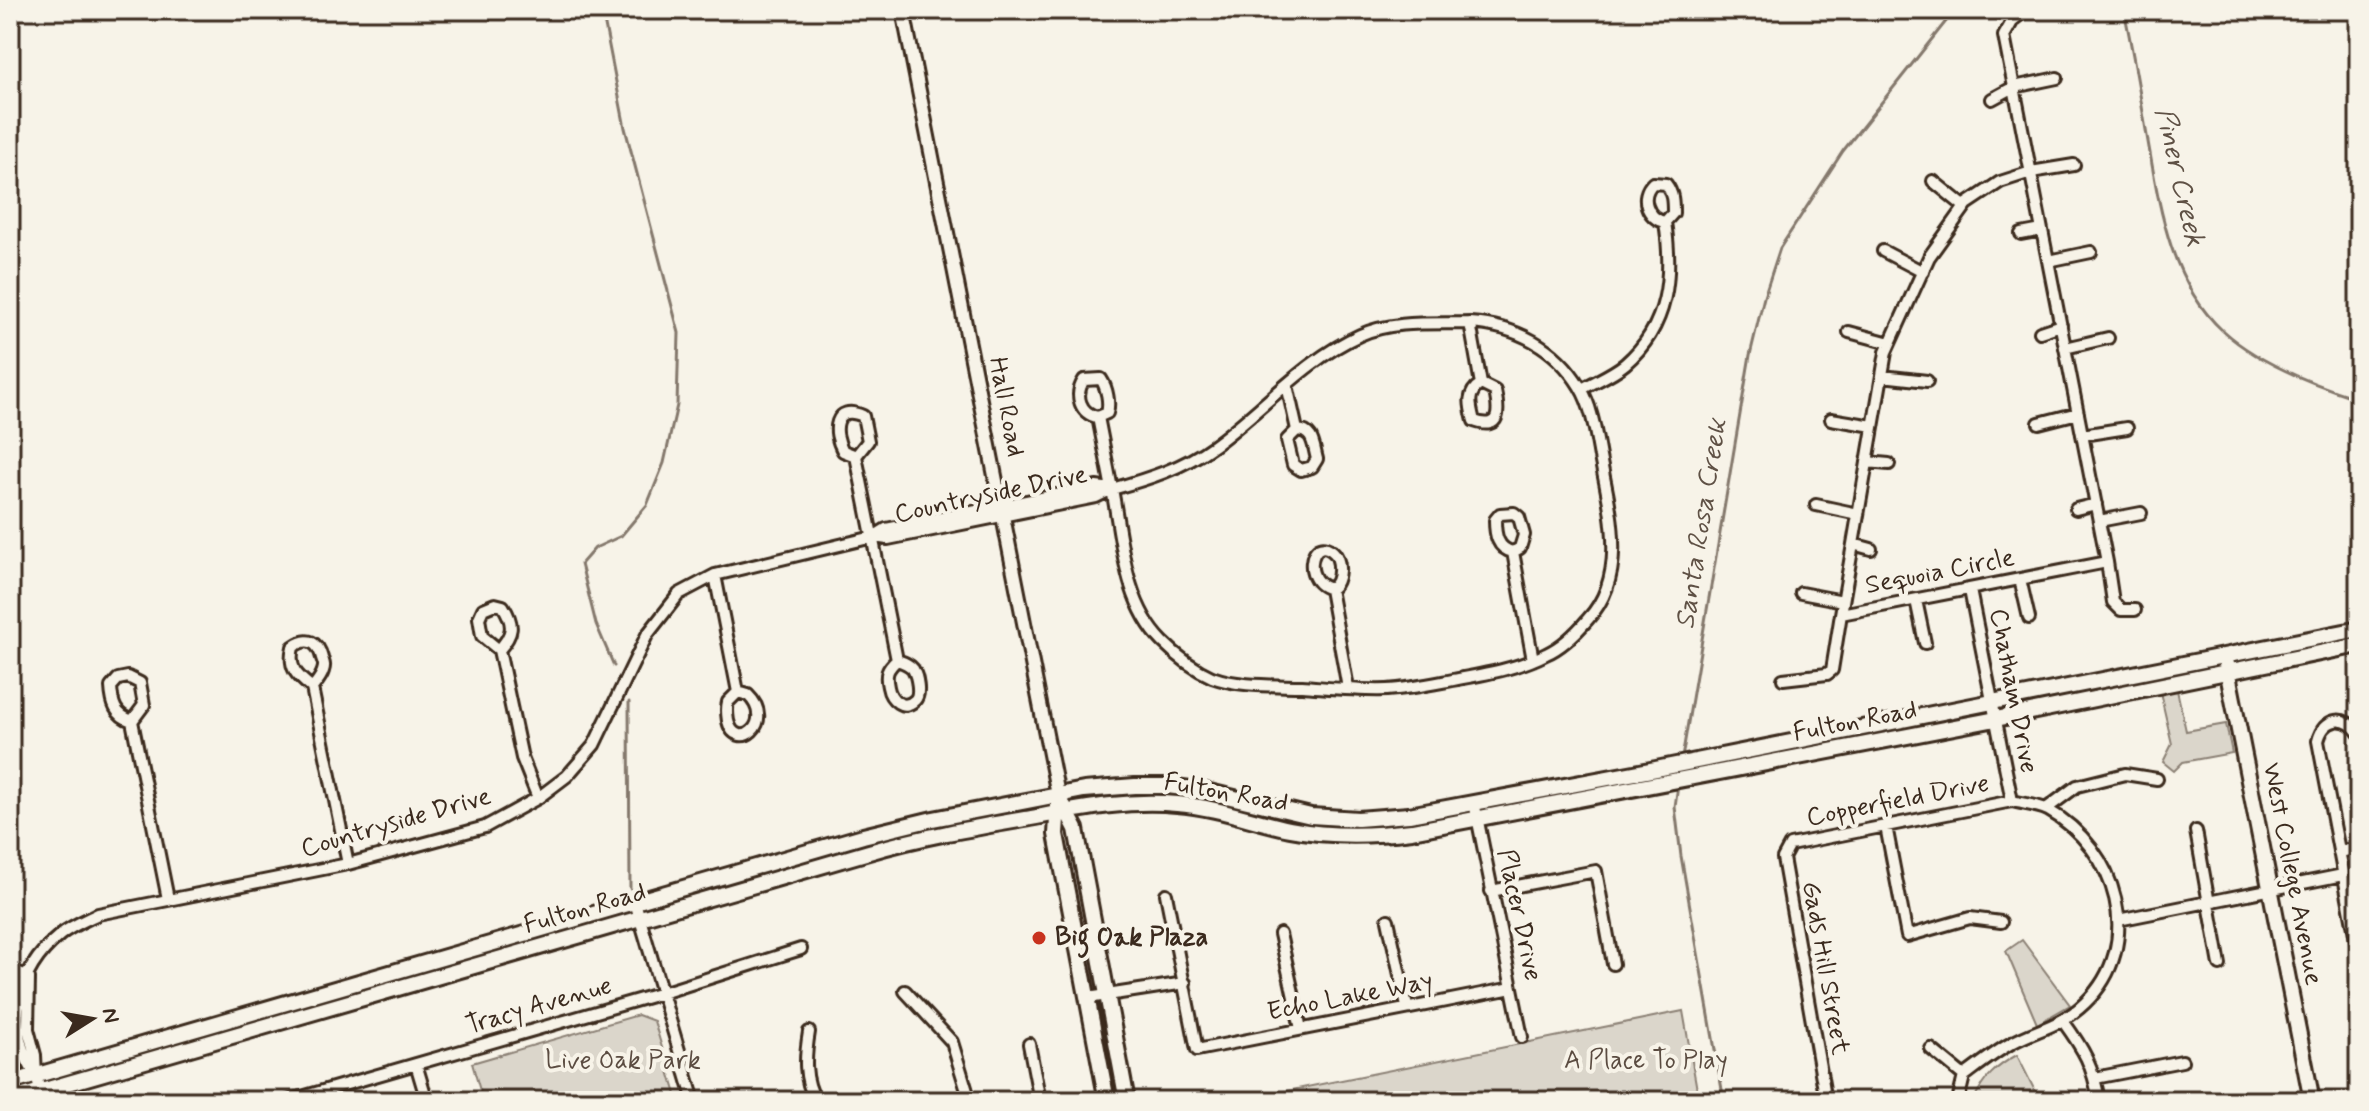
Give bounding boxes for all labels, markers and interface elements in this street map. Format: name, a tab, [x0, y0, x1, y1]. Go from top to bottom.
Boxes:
water label: Piner Creek	[2145, 104, 2213, 250]
street label: Hall Road	[980, 354, 1032, 460]
water label: Santa Rosa Creek	[1667, 415, 1737, 632]
street label: Countryside Drive	[892, 458, 1091, 532]
street label: Sequoia Circle	[1862, 541, 2018, 603]
street label: Chatham Drive	[1980, 606, 2046, 776]
street label: Fulton Road	[1790, 693, 1920, 751]
street label: West College Avenue	[2254, 760, 2330, 988]
street label: Fulton Road	[1161, 765, 1291, 821]
street label: Copperfield Drive	[1804, 767, 1992, 835]
street label: Countryside Drive	[297, 780, 495, 866]
street label: Placer Drive	[1488, 846, 1550, 984]
street label: Fulton Road	[520, 875, 650, 943]
street label: Gads Hill Street	[1793, 879, 1857, 1057]
place label: Big Oak Plaza	[1055, 921, 1208, 958]
marker: Big Oak Plaza	[1030, 929, 1048, 947]
street label: Echo Lake Way	[1264, 964, 1436, 1030]
street label: Tracy Avenue	[462, 969, 616, 1043]
north arrow	[52, 979, 132, 1059]
text: N	[95, 1006, 125, 1025]
park label: Live Oak Park	[545, 1044, 701, 1078]
park label: A Place To Play	[1564, 1044, 1728, 1078]

